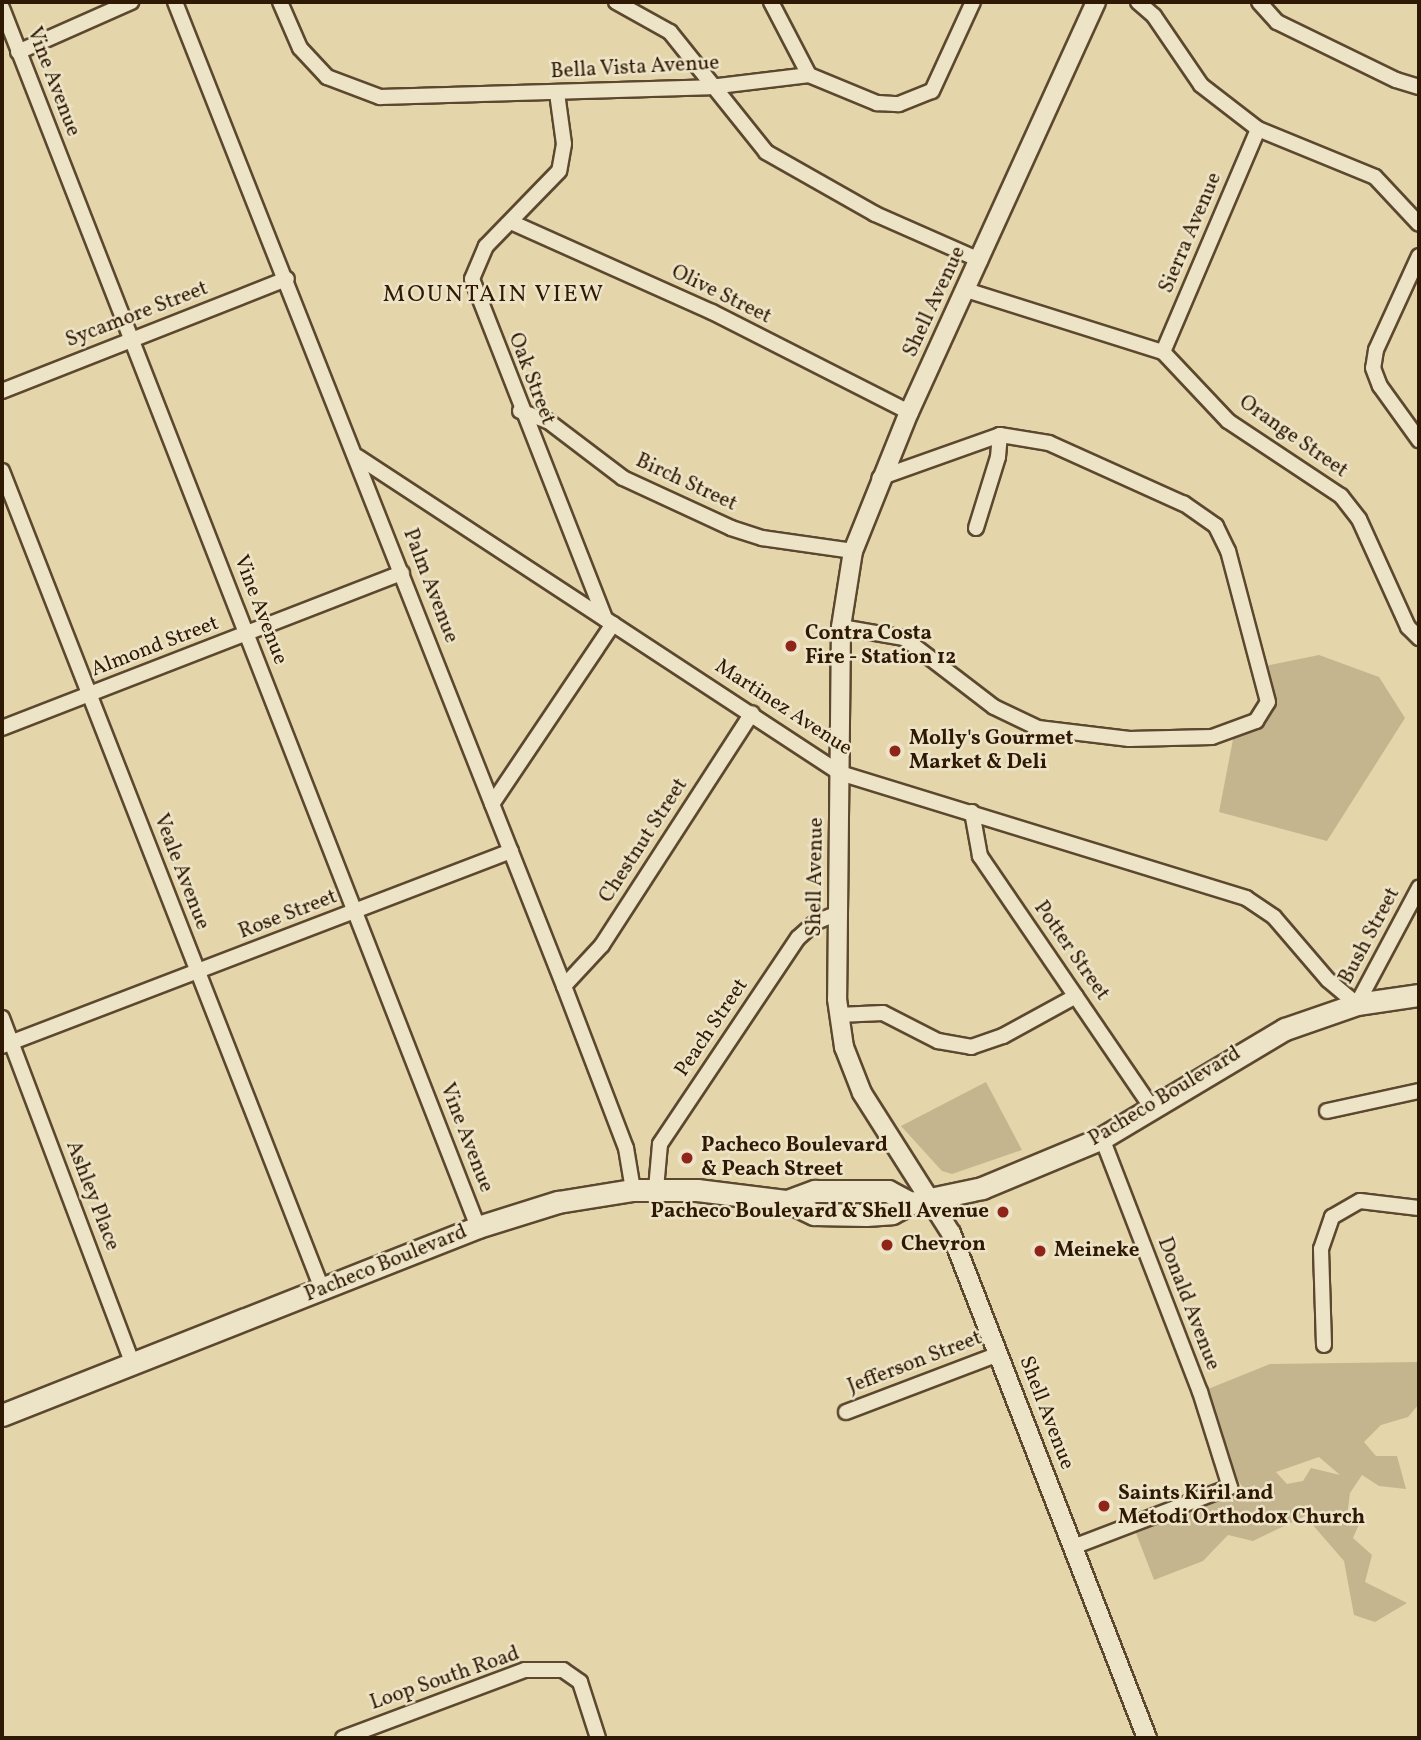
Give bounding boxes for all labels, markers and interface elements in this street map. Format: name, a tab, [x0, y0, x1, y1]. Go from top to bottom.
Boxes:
street label: Vine Avenue	[21, 24, 85, 140]
street label: Bella Vista Avenue	[550, 51, 720, 85]
street label: Sierra Avenue	[1154, 169, 1228, 297]
street label: Shell Avenue	[898, 243, 972, 361]
street label: Olive Street	[667, 260, 775, 330]
street label: Sycamore Street	[62, 276, 212, 354]
district label: MOUNTAIN VIEW	[384, 282, 604, 310]
street label: Oak Street	[502, 329, 560, 429]
street label: Orange Street	[1234, 390, 1352, 484]
street label: Birch Street	[631, 449, 741, 517]
street label: Palm Avenue	[397, 525, 463, 647]
street label: Vine Avenue	[228, 552, 292, 668]
street label: Almond Street	[88, 611, 222, 683]
place label: Contra Costa Fire - Station 12	[805, 621, 957, 671]
marker: Contra Costa Fire - Station 12	[783, 638, 799, 654]
street label: Martinez Avenue	[710, 654, 856, 762]
place label: Molly's Gourmet Market & Deli	[909, 726, 1073, 776]
marker: Molly's Gourmet Market & Deli	[887, 743, 903, 759]
street label: Chestnut Street	[594, 774, 694, 908]
street label: Veale Avenue	[147, 811, 215, 933]
street label: Shell Avenue	[802, 817, 830, 937]
street label: Bush Street	[1334, 883, 1406, 989]
street label: Rose Street	[235, 885, 341, 945]
street label: Potter Street	[1028, 897, 1114, 1005]
street label: Peach Street	[670, 974, 754, 1082]
street label: Pacheco Boulevard	[1084, 1042, 1246, 1152]
street label: Vine Avenue	[434, 1080, 498, 1196]
place label: Pacheco Boulevard & Peach Street	[701, 1133, 888, 1183]
street label: Ashley Place	[59, 1137, 125, 1255]
marker: Pacheco Boulevard & Peach Street	[679, 1150, 695, 1166]
place label: Pacheco Boulevard & Shell Avenue	[651, 1199, 989, 1225]
marker: Pacheco Boulevard & Shell Avenue	[995, 1204, 1011, 1220]
street label: Pacheco Boulevard	[301, 1220, 471, 1308]
place label: Chevron	[901, 1232, 986, 1258]
street label: Donald Avenue	[1151, 1234, 1225, 1374]
marker: Chevron	[879, 1237, 895, 1253]
place label: Meineke	[1054, 1238, 1139, 1264]
marker: Meineke	[1032, 1243, 1048, 1259]
street label: Jefferson Street	[844, 1326, 986, 1400]
street label: Shell Avenue	[1013, 1353, 1079, 1473]
place label: Saints Kiril and Metodi Orthodox Church	[1118, 1481, 1365, 1531]
marker: Saints Kiril and Metodi Orthodox Church	[1096, 1498, 1112, 1514]
street label: Loop South Road	[367, 1642, 523, 1716]

